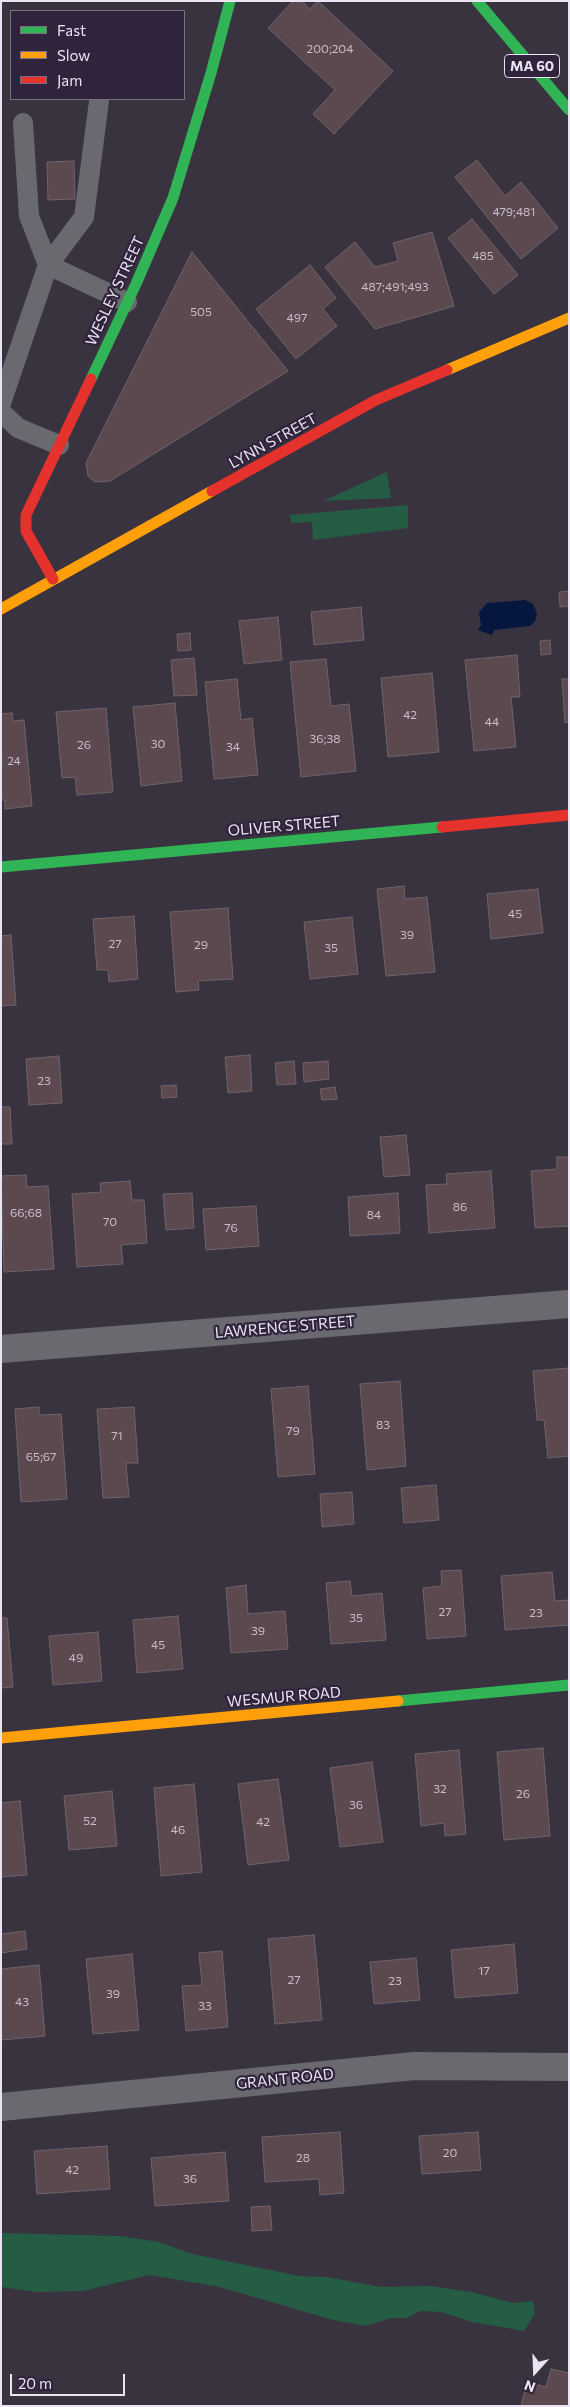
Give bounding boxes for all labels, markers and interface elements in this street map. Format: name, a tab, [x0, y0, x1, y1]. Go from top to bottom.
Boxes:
legend	[10, 10, 185, 100]
text: Fast	[57, 21, 86, 39]
house number: 200;204	[307, 42, 353, 56]
text: Slow	[57, 46, 90, 64]
road number: MA 60	[504, 54, 560, 78]
text: Jam	[57, 71, 82, 89]
house number: 479;481	[493, 205, 535, 219]
street label: WESLEY STREET	[82, 233, 148, 349]
house number: 485	[472, 249, 494, 263]
house number: 487;491;493	[361, 280, 429, 294]
house number: 505	[190, 305, 212, 319]
house number: 497	[287, 311, 307, 325]
street label: LYNN STREET	[226, 409, 320, 473]
house number: 42	[403, 708, 417, 722]
house number: 44	[485, 715, 499, 729]
house number: 36;38	[309, 732, 341, 746]
house number: 30	[151, 737, 165, 751]
house number: 26	[77, 738, 91, 752]
house number: 34	[226, 740, 240, 754]
house number: 24	[7, 754, 21, 768]
street label: OLIVER STREET	[227, 812, 341, 840]
house number: 45	[508, 907, 522, 921]
house number: 39	[400, 928, 414, 942]
house number: 27	[109, 937, 121, 951]
house number: 29	[194, 938, 208, 952]
house number: 35	[324, 941, 338, 955]
house number: 23	[37, 1074, 51, 1088]
house number: 86	[453, 1200, 467, 1214]
house number: 66;68	[10, 1206, 42, 1220]
house number: 84	[367, 1208, 381, 1222]
house number: 70	[103, 1215, 117, 1229]
house number: 76	[224, 1221, 238, 1235]
street label: LAWRENCE STREET	[214, 1312, 356, 1342]
house number: 83	[376, 1418, 390, 1432]
house number: 79	[286, 1424, 300, 1438]
house number: 71	[111, 1429, 123, 1443]
house number: 65;67	[26, 1450, 56, 1464]
house number: 27	[439, 1605, 451, 1619]
house number: 23	[529, 1606, 543, 1620]
house number: 35	[349, 1611, 363, 1625]
house number: 39	[251, 1624, 265, 1638]
house number: 45	[151, 1638, 165, 1652]
house number: 49	[69, 1651, 83, 1665]
street label: WESMUR ROAD	[226, 1683, 342, 1711]
house number: 32	[433, 1782, 447, 1796]
house number: 26	[516, 1787, 530, 1801]
house number: 36	[349, 1798, 363, 1812]
house number: 52	[83, 1814, 97, 1828]
house number: 42	[256, 1815, 270, 1829]
house number: 46	[171, 1823, 185, 1837]
house number: 17	[478, 1964, 490, 1978]
house number: 27	[288, 1973, 300, 1987]
house number: 23	[388, 1974, 402, 1988]
house number: 39	[106, 1987, 120, 2001]
house number: 43	[15, 1995, 29, 2009]
house number: 33	[198, 1999, 212, 2013]
street label: GRANT ROAD	[235, 2065, 335, 2093]
house number: 20	[443, 2146, 457, 2160]
house number: 28	[296, 2151, 310, 2165]
house number: 42	[65, 2163, 79, 2177]
house number: 36	[183, 2172, 197, 2186]
north arrow	[510, 2347, 560, 2397]
scale bar	[12, 2364, 128, 2396]
text: 20 m	[18, 2374, 52, 2392]
text: N	[522, 2377, 538, 2396]

